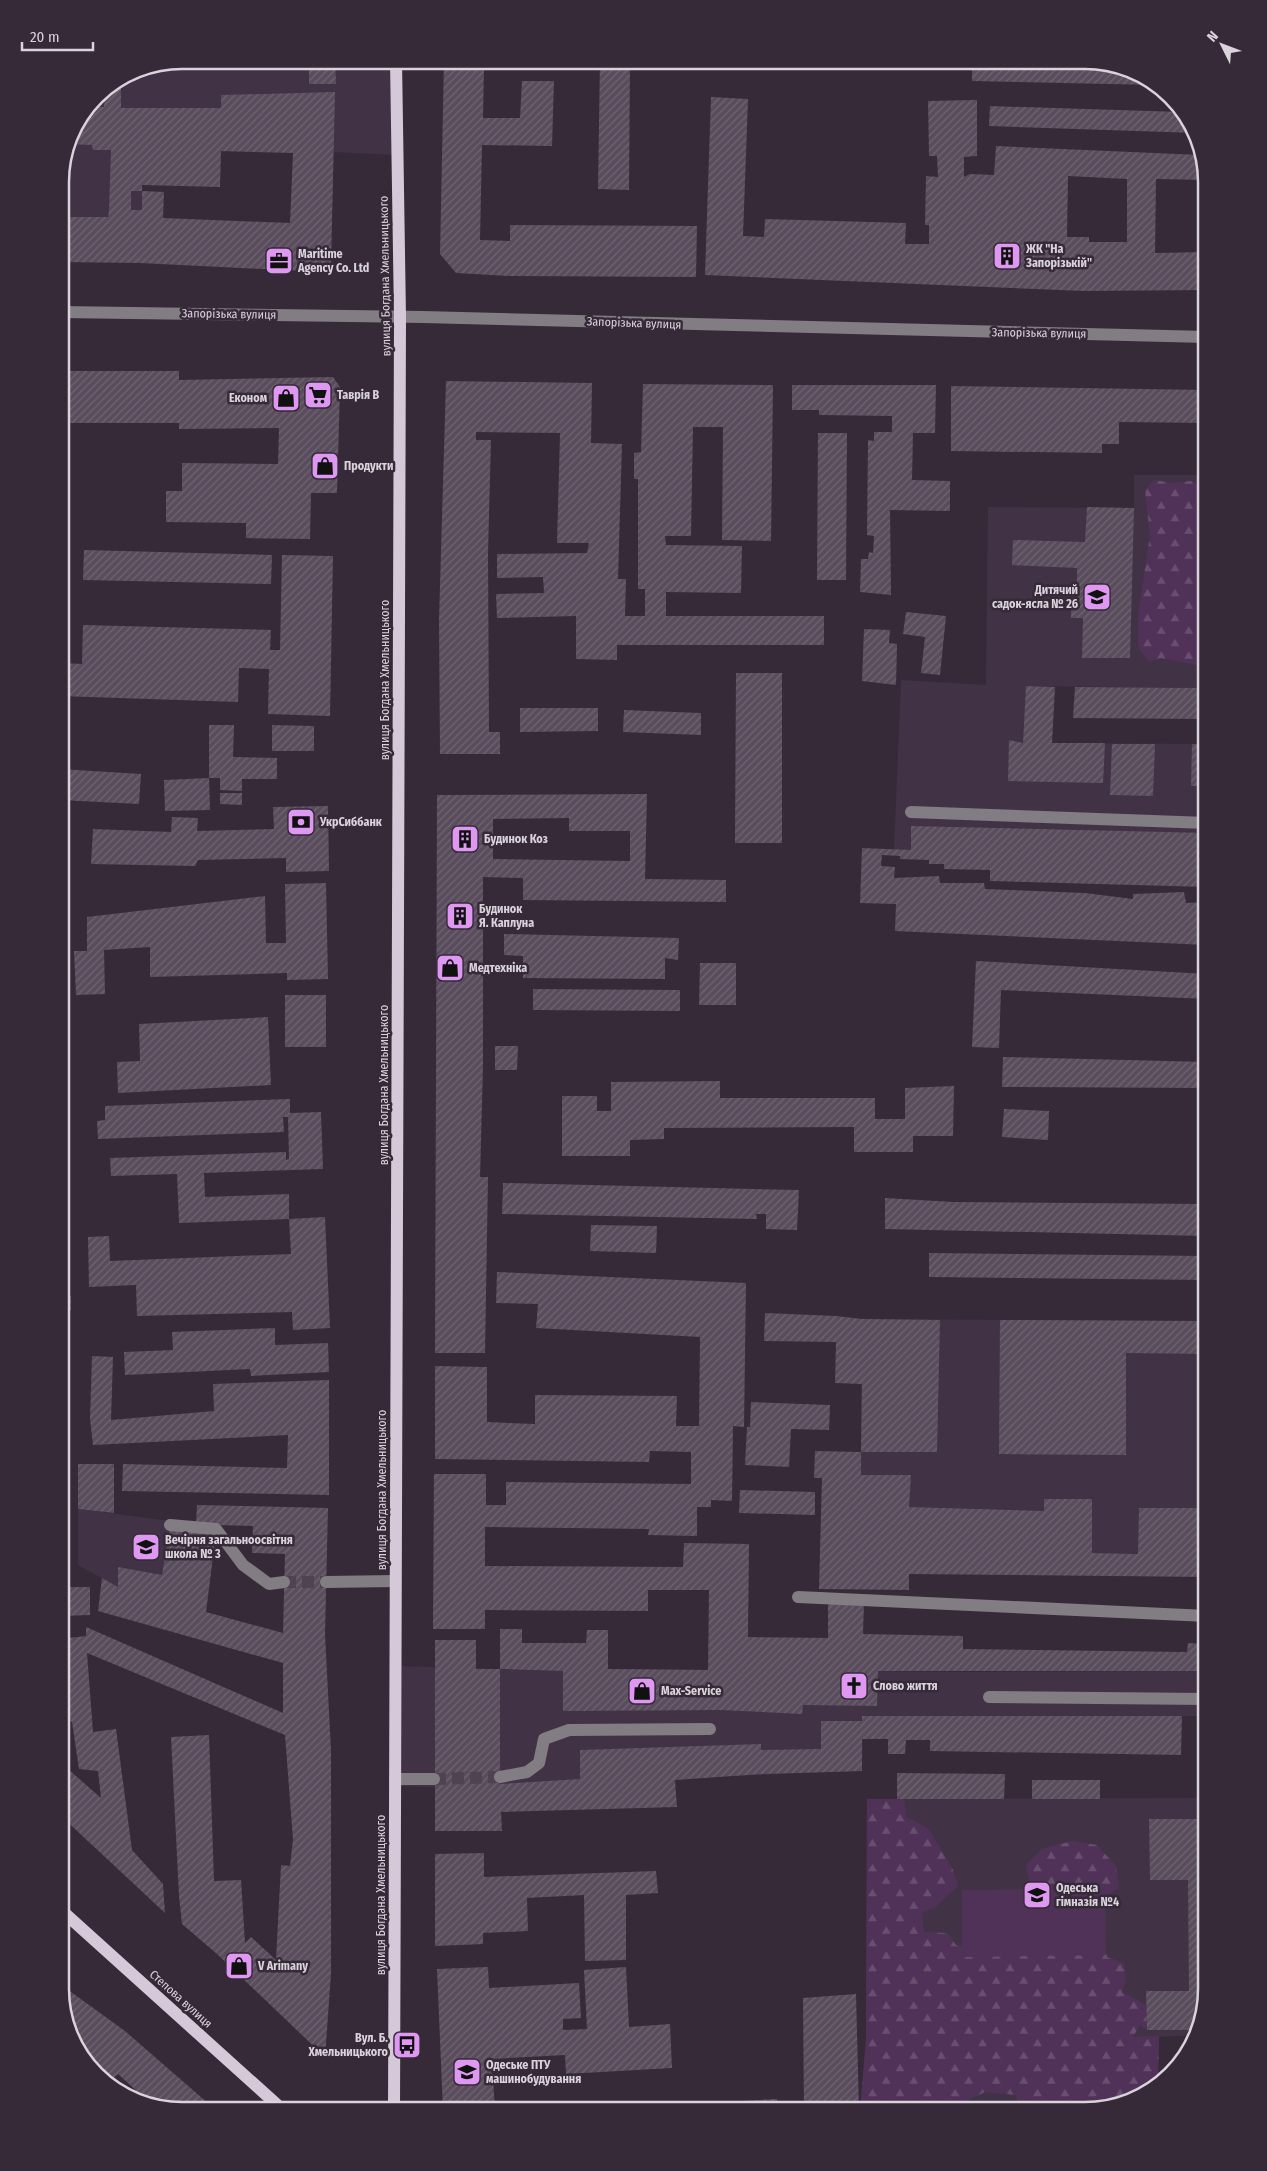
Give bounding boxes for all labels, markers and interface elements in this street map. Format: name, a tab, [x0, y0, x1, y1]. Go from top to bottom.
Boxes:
scale bar	[22, 20, 94, 52]
north arrow	[1197, 20, 1247, 70]
text: 20 m	[30, 28, 60, 46]
text: N	[1204, 28, 1222, 45]
street label: вулиця Богдана Хмельницького	[377, 196, 393, 356]
building icon: ЖК "На Запорізькій"	[992, 241, 1022, 271]
place label: ЖК "На Запорізькій"	[1025, 242, 1092, 270]
office icon: Maritime Agency Co. Ltd	[264, 246, 294, 276]
place label: Maritime Agency Co. Ltd	[297, 247, 369, 275]
street label: Запорізька вулиця	[182, 306, 276, 322]
street label: Запорізька вулиця	[586, 314, 682, 332]
street label: Запорізька вулиця	[992, 325, 1086, 341]
supermarket icon: Таврія В	[303, 380, 333, 410]
shop icon: Економ	[271, 383, 301, 413]
place label: Таврія В	[337, 388, 379, 402]
place label: Економ	[229, 391, 268, 405]
shop icon: Продукти	[310, 451, 340, 481]
place label: Продукти	[344, 459, 393, 473]
school or university icon: Дитячий садок-ясла № 26	[1082, 582, 1112, 612]
place label: Дитячий садок-ясла № 26	[992, 583, 1078, 611]
street label: вулиця Богдана Хмельницького	[378, 600, 392, 760]
bank icon: УкрСиббанк	[286, 807, 316, 837]
place label: УкрСиббанк	[319, 815, 383, 829]
building icon: Будинок Коз	[450, 824, 480, 854]
place label: Будинок Коз	[484, 832, 548, 846]
building icon: Будинок Я. Каплуна	[445, 901, 475, 931]
place label: Будинок Я. Каплуна	[479, 902, 534, 930]
shop icon: Медтехніка	[435, 953, 465, 983]
place label: Медтехніка	[469, 961, 527, 975]
street label: вулиця Богдана Хмельницького	[377, 1005, 391, 1165]
street label: вулиця Богдана Хмельницького	[375, 1410, 389, 1570]
school or university icon: Вечірня загальноосвітня школа № 3	[131, 1532, 161, 1562]
place label: Вечірня загальноосвітня школа № 3	[165, 1533, 293, 1561]
church icon: Слово життя	[839, 1671, 869, 1701]
shop icon: Max-Service	[627, 1676, 657, 1706]
place label: Слово життя	[873, 1679, 938, 1693]
place label: Max-Service	[661, 1684, 721, 1698]
street label: вулиця Богдана Хмельницького	[374, 1815, 388, 1975]
school or university icon: Одеська гімназія №4	[1022, 1880, 1052, 1910]
place label: Одеська гімназія №4	[1056, 1881, 1119, 1909]
shop icon: V Arimany	[224, 1951, 254, 1981]
place label: V Arimany	[257, 1959, 308, 1973]
street label: Степова вулиця	[147, 1967, 215, 2031]
bus stop icon: Вул. Б. Хмельницького	[392, 2030, 422, 2060]
place label: Вул. Б. Хмельницького	[307, 2031, 389, 2059]
school or university icon: Одеське ПТУ машинобудування	[452, 2057, 482, 2087]
place label: Одеське ПТУ машинобудування	[486, 2058, 581, 2086]

